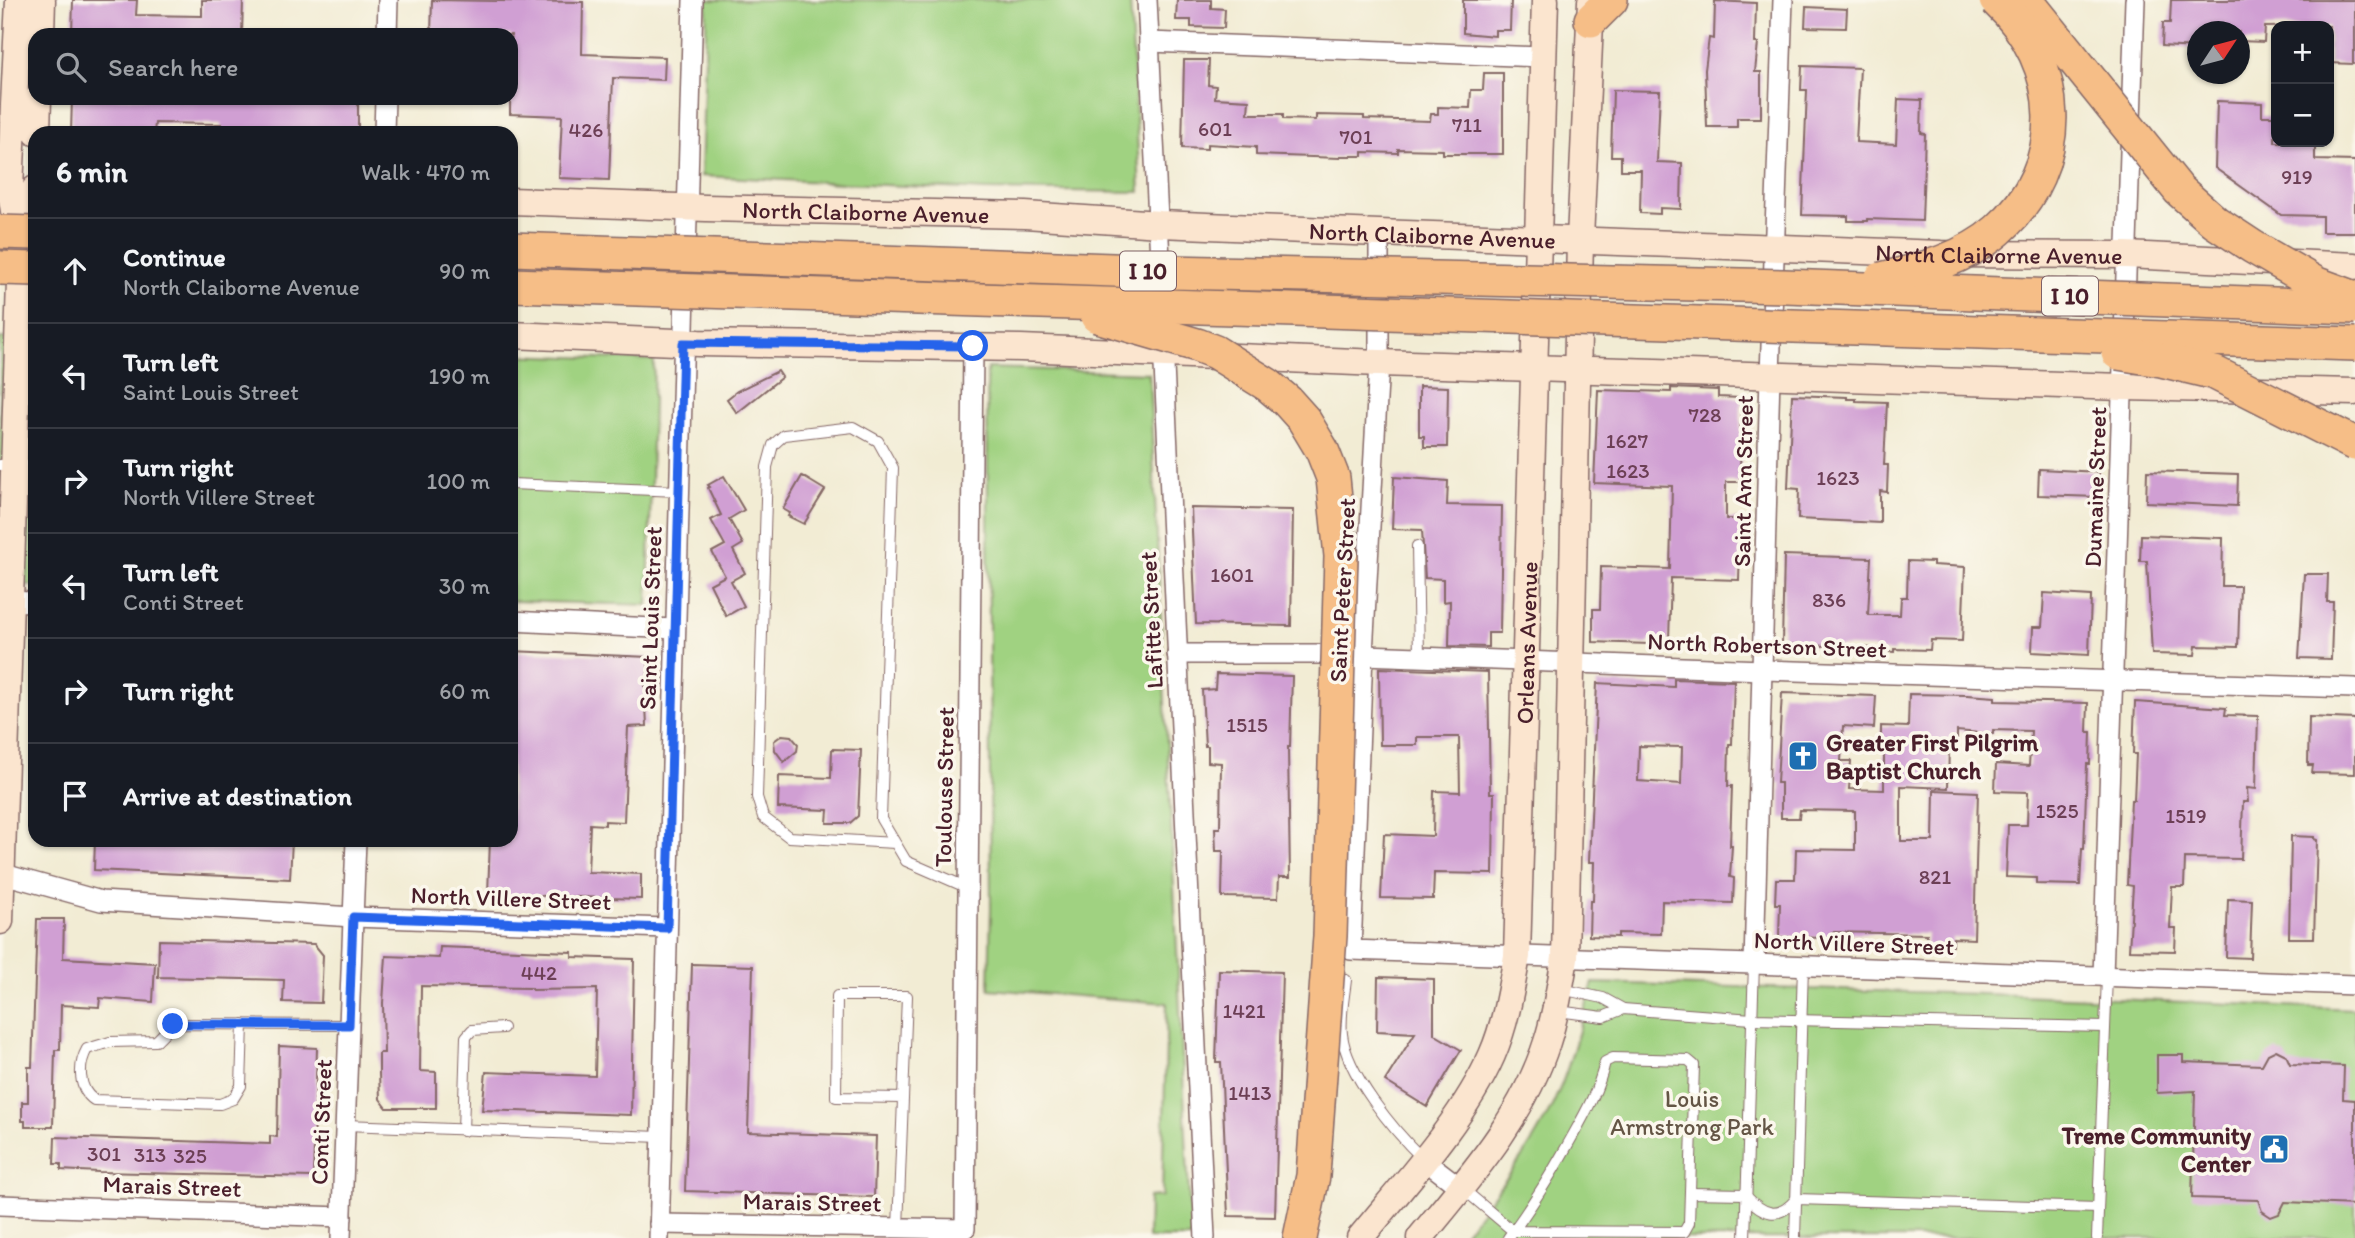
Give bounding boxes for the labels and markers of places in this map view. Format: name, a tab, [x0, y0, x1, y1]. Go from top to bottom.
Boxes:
place label: Greater First Pilgrim Baptist Church	[1826, 728, 2039, 786]
church icon: Greater First Pilgrim Baptist Church	[1786, 739, 1820, 773]
place label: Treme Community Center	[2061, 1121, 2252, 1178]
public building icon: Treme Community Center	[2257, 1132, 2291, 1166]

